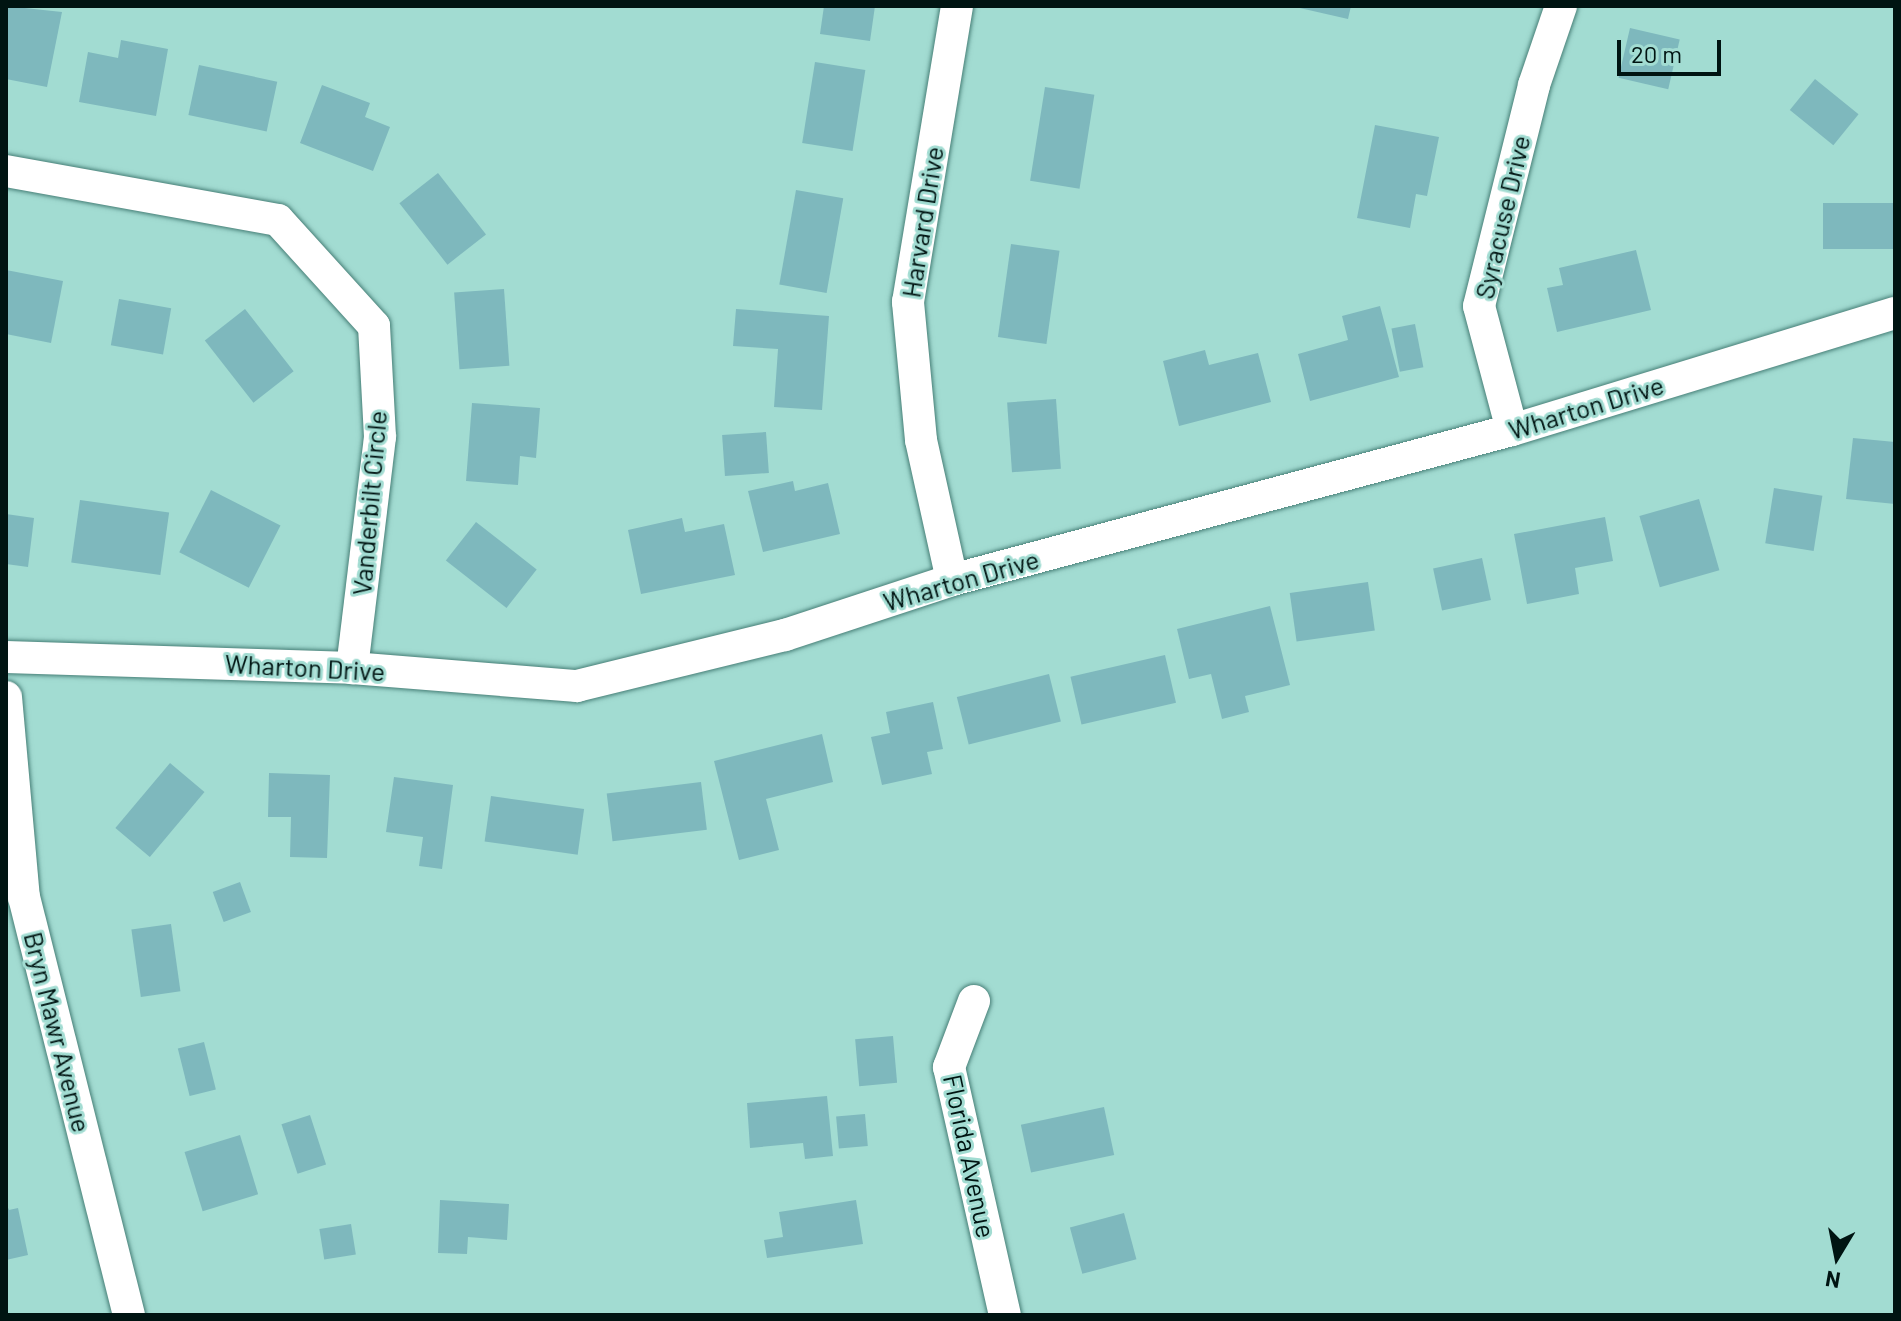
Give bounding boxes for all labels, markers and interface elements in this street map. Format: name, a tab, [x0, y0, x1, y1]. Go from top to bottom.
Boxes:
scale bar	[1621, 24, 1725, 74]
text: 20 m	[1631, 39, 1682, 68]
street label: Syracuse Drive	[1468, 132, 1536, 302]
street label: Harvard Drive	[895, 144, 949, 300]
street label: Wharton Drive	[1505, 369, 1667, 445]
street label: Vanderbilt Circle	[345, 409, 393, 597]
street label: Wharton Drive	[880, 543, 1042, 617]
street label: Wharton Drive	[224, 647, 386, 687]
street label: Bryn Mawr Avenue	[18, 929, 98, 1135]
street label: Florida Avenue	[937, 1071, 1003, 1241]
north arrow	[1797, 1217, 1877, 1297]
text: N	[1823, 1267, 1842, 1295]

